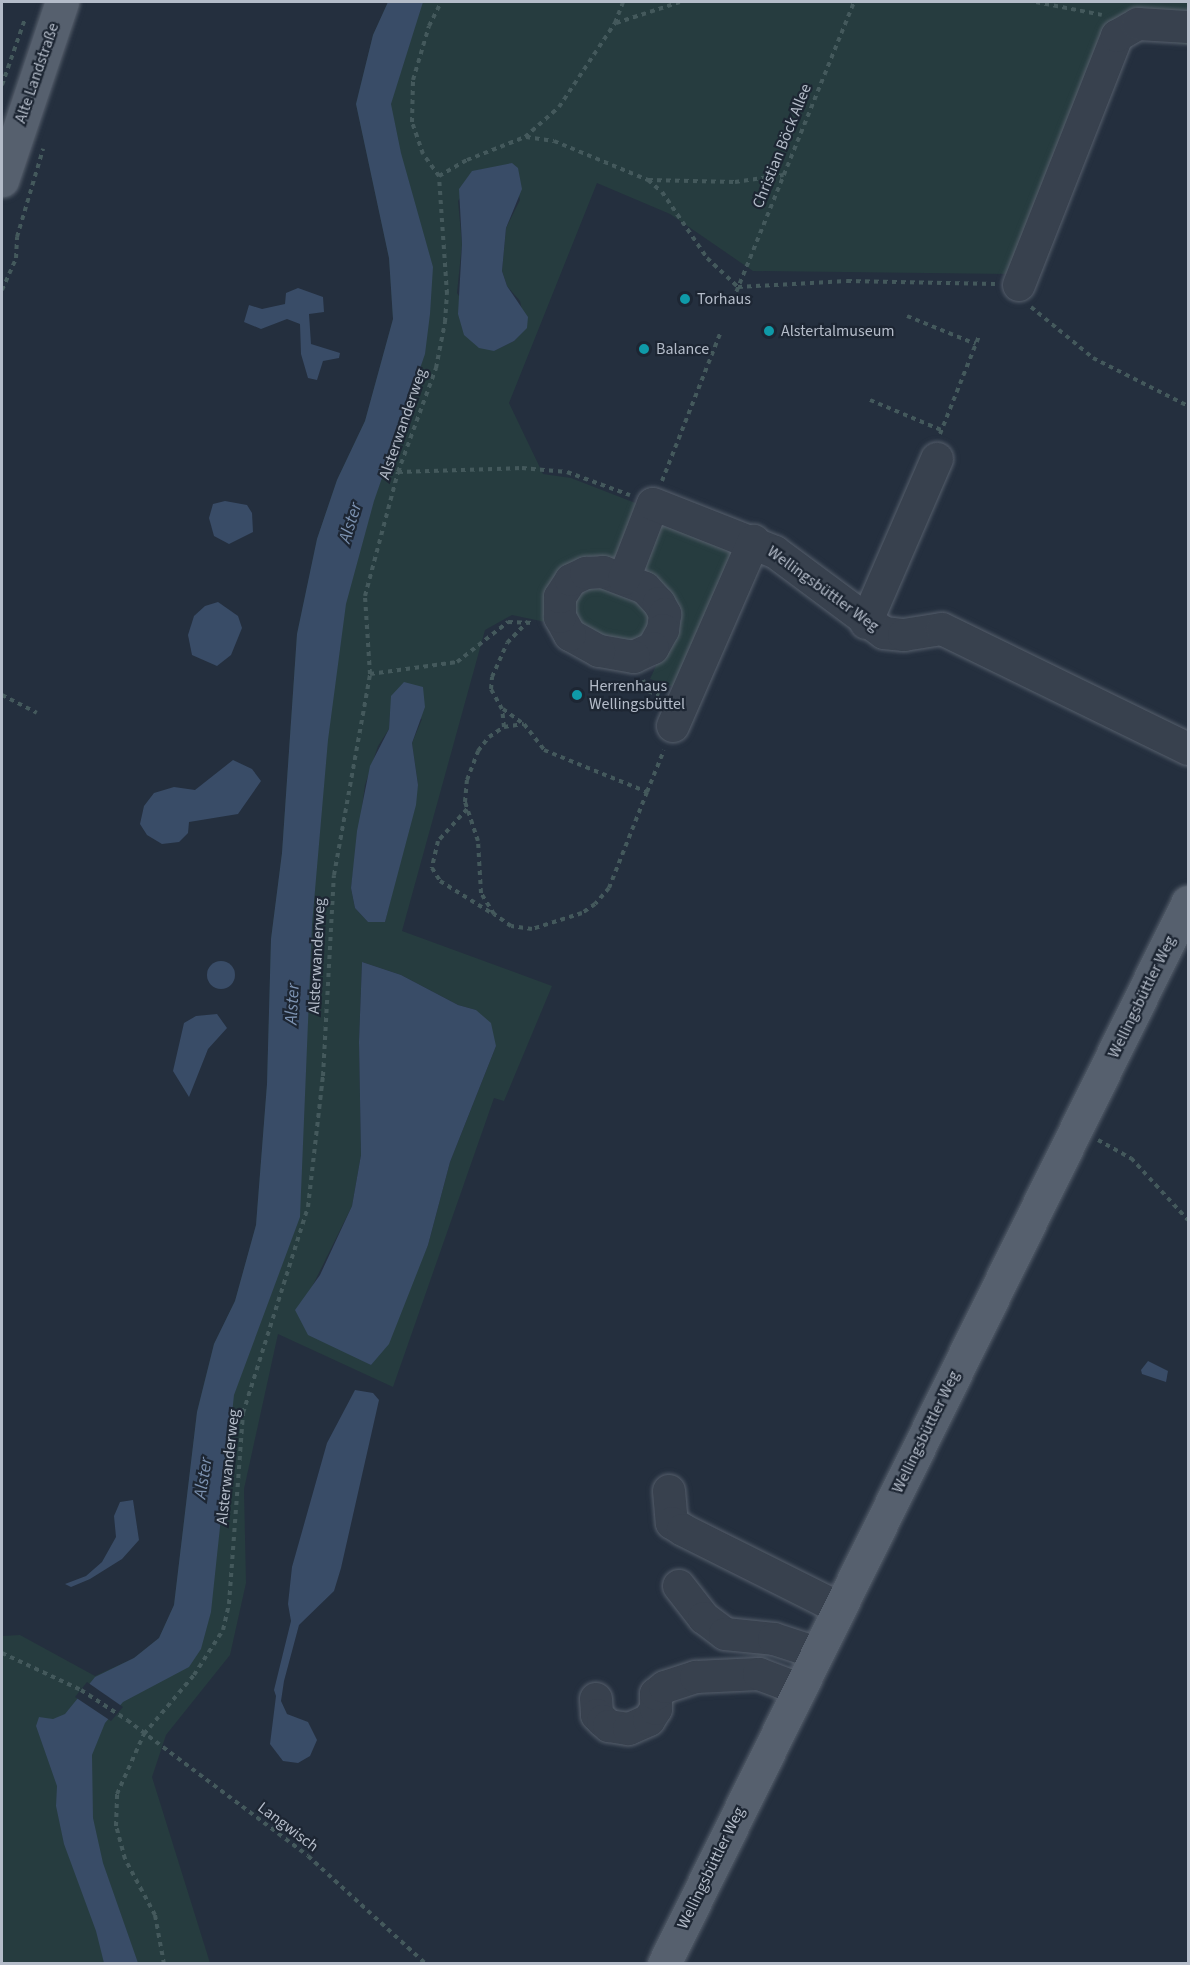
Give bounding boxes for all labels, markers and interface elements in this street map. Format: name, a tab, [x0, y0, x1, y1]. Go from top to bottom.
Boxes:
street label: Alte Landstraße	[11, 20, 63, 126]
street label: Christian Böck Allee	[748, 81, 816, 211]
place label: Torhaus	[697, 289, 751, 309]
marker: Torhaus	[678, 292, 692, 306]
place label: Alstertalmuseum	[781, 321, 895, 341]
marker: Alstertalmuseum	[762, 324, 776, 338]
place label: Balance	[656, 339, 709, 359]
marker: Balance	[637, 342, 651, 356]
street label: Alsterwanderweg	[375, 366, 431, 482]
water label: Alster	[335, 500, 367, 546]
street label: Wellingsbüttler Weg	[763, 542, 883, 636]
place label: Herrenhaus Wellingsbüttel	[589, 676, 685, 714]
marker: Herrenhaus Wellingsbüttel	[570, 688, 584, 702]
street label: Alsterwanderweg	[304, 897, 330, 1015]
street label: Wellingsbüttler Weg	[1104, 933, 1180, 1061]
water label: Alster	[281, 983, 305, 1025]
street label: Wellingsbüttler Weg	[888, 1368, 964, 1496]
street label: Alsterwanderweg	[212, 1408, 244, 1526]
water label: Alster	[190, 1456, 218, 1500]
street label: Langwisch	[254, 1798, 322, 1856]
street label: Wellingsbüttler Weg	[673, 1804, 749, 1932]

